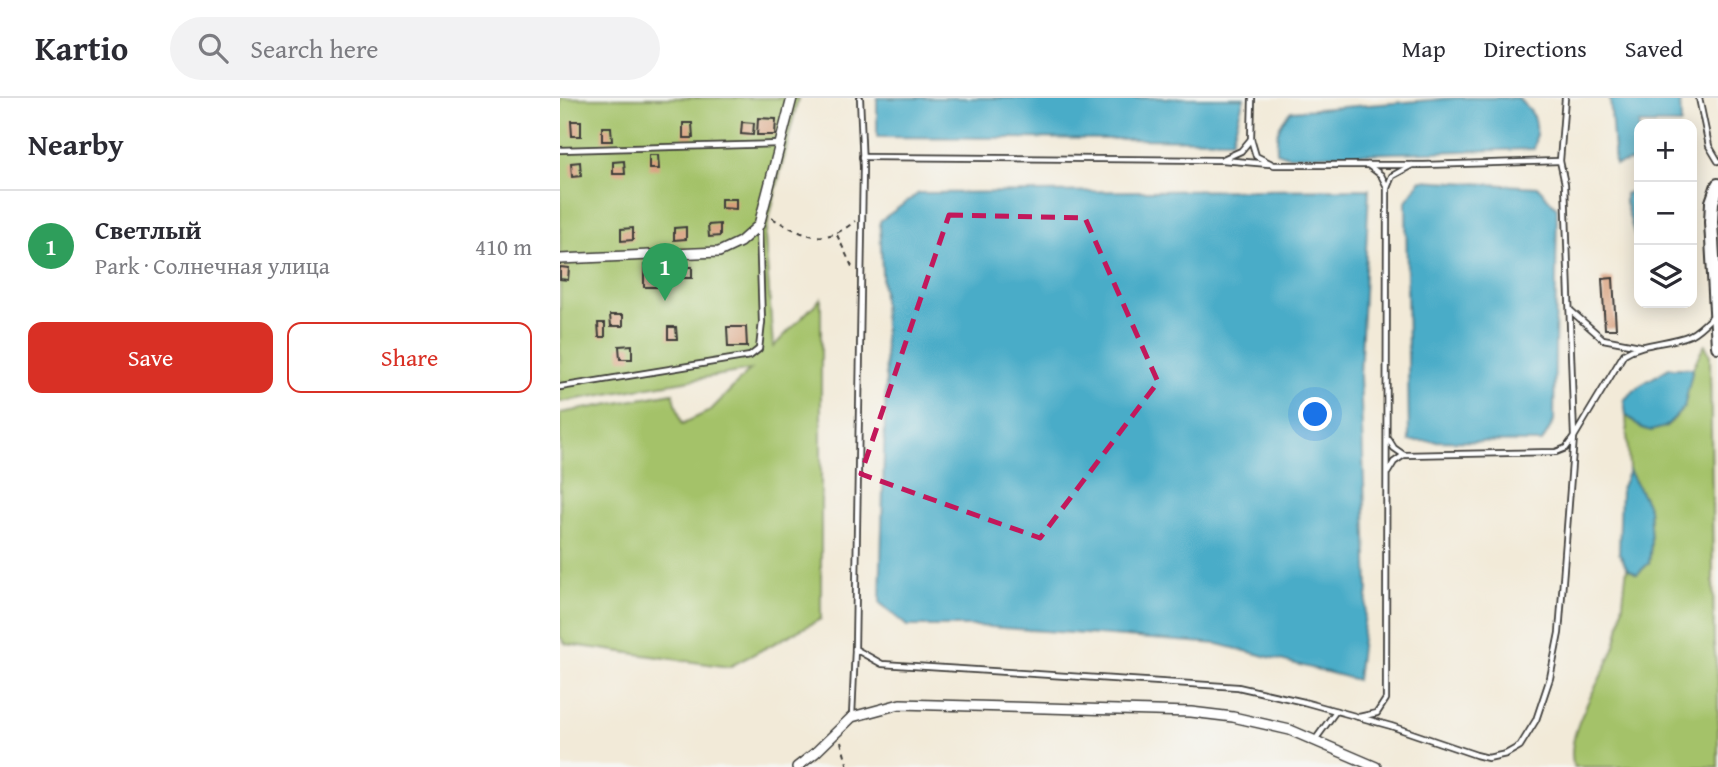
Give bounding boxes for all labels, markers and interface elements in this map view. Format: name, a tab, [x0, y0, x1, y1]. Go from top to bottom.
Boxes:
search box	[170, 17, 660, 80]
text: Kartio	[35, 24, 128, 72]
icon: search	[194, 29, 232, 67]
text: Search here	[250, 29, 379, 68]
text: Map	[1402, 31, 1446, 66]
text: Directions	[1484, 31, 1587, 66]
text: Saved	[1625, 31, 1683, 66]
map controls	[1634, 119, 1697, 308]
button: +	[1634, 119, 1697, 182]
text: Nearby	[28, 122, 124, 166]
button: −	[1634, 182, 1697, 245]
text: Светлый	[95, 210, 202, 249]
text: 1	[45, 230, 57, 263]
text: 410 m	[475, 230, 532, 263]
pin: 1	[642, 243, 688, 301]
button: layers	[1634, 245, 1697, 308]
text: Park · Солнечная улица	[95, 249, 330, 282]
button: Save	[28, 322, 273, 393]
button: Share	[287, 322, 532, 393]
your location	[1298, 397, 1332, 431]

